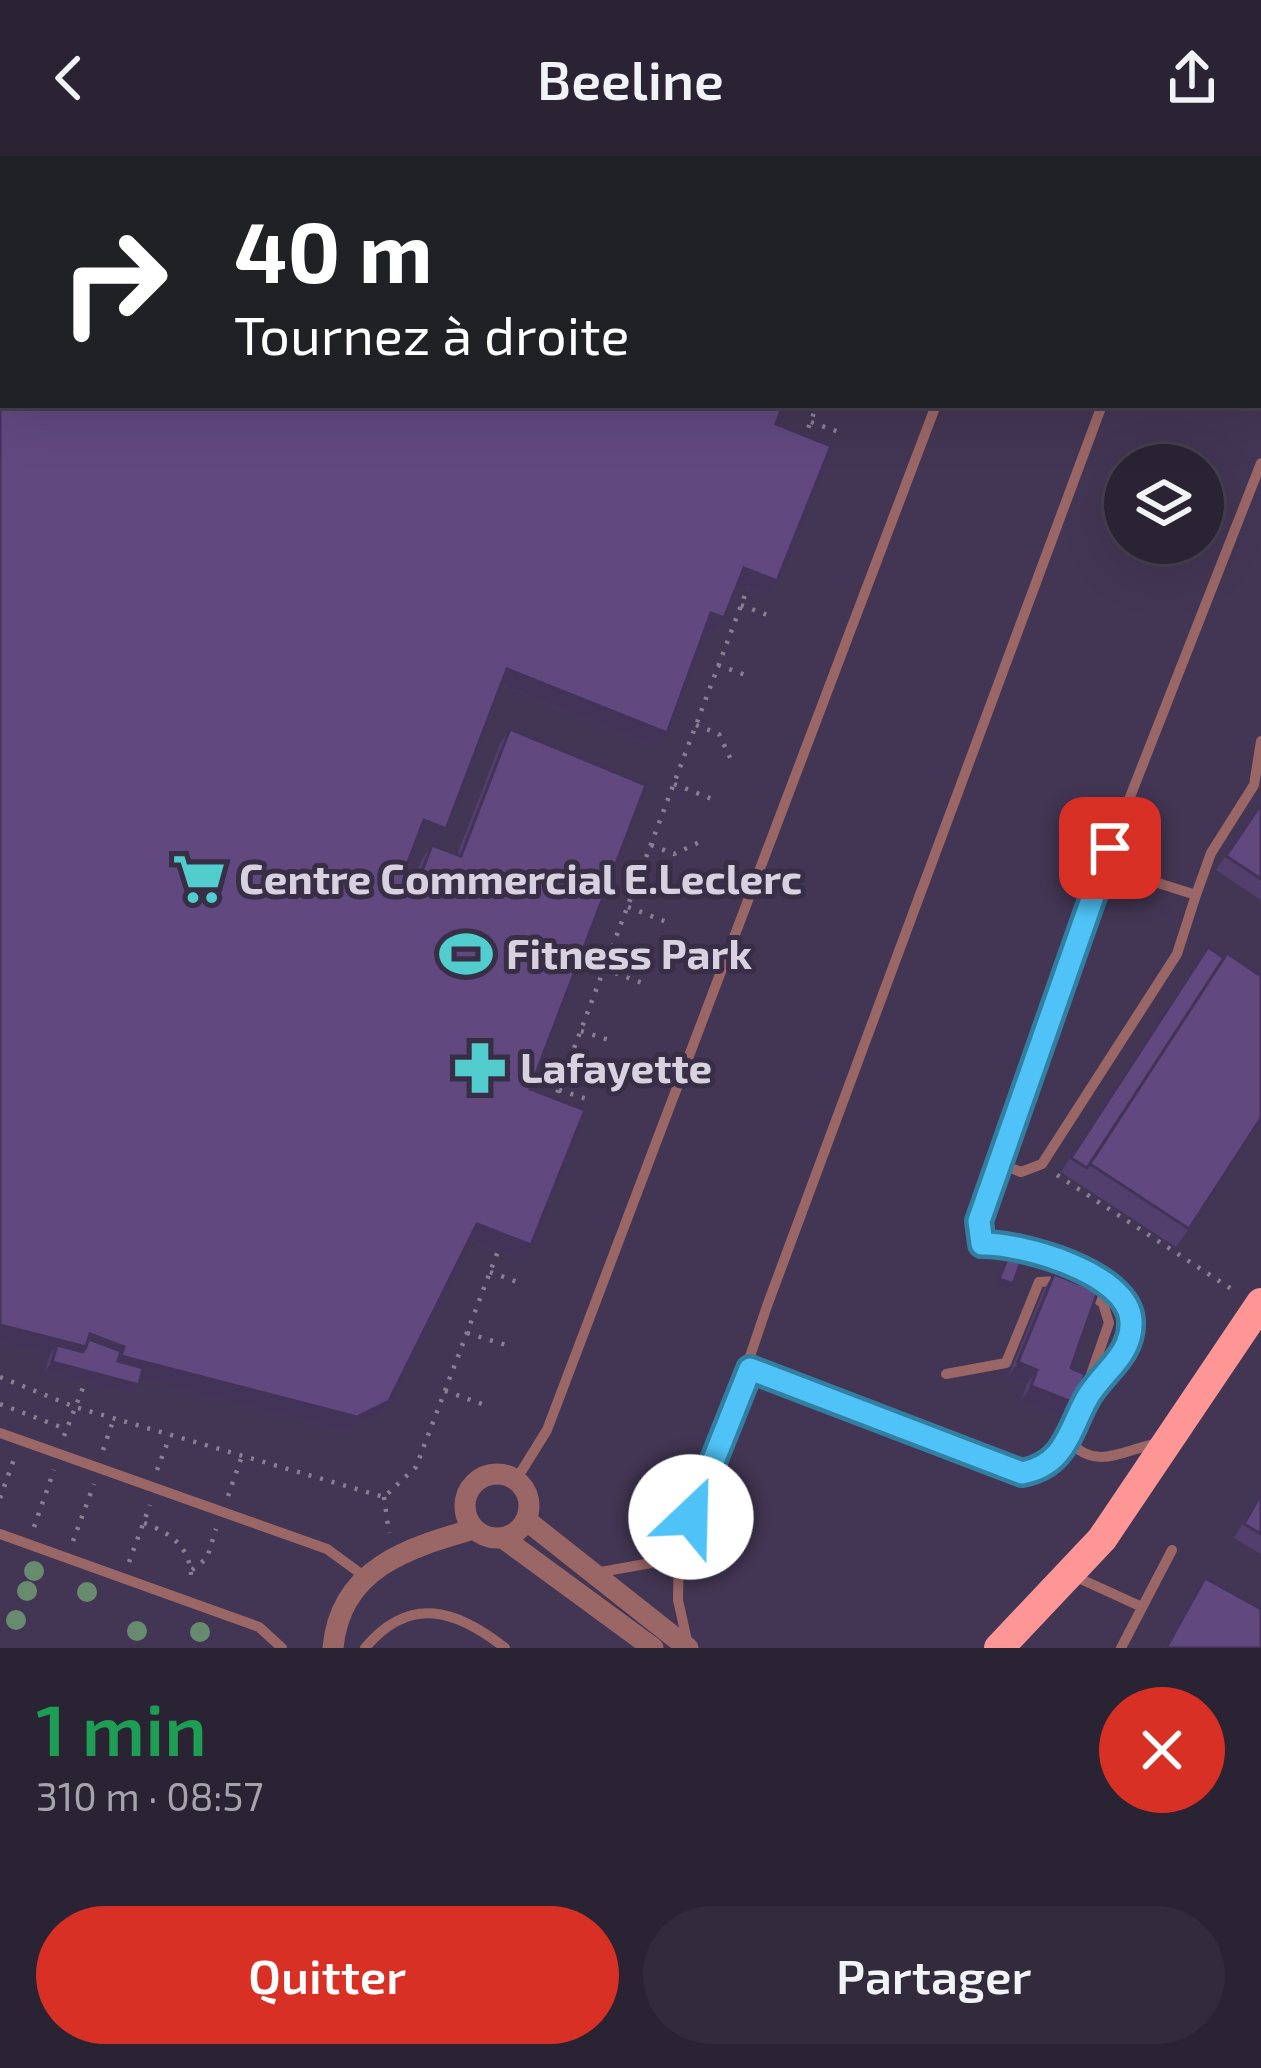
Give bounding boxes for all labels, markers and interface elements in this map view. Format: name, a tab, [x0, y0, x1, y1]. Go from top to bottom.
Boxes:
icon: back	[36, 45, 102, 111]
icon: share	[1159, 45, 1225, 111]
text: Beeline	[537, 46, 724, 111]
text: 40 m	[234, 199, 433, 300]
icon: right	[36, 204, 192, 360]
text: Tournez à droite	[234, 301, 630, 366]
map controls	[1104, 444, 1224, 564]
button: layers	[1104, 444, 1224, 564]
pin	[1059, 797, 1161, 899]
icon: arrive	[1077, 815, 1143, 881]
supermarket icon: Centre Commercial E.Leclerc	[170, 850, 228, 908]
place label: Centre Commercial E.Leclerc	[239, 852, 802, 902]
sports icon: Fitness Park	[437, 925, 495, 983]
place label: Fitness Park	[506, 927, 752, 977]
pharmacy icon: Lafayette	[451, 1039, 509, 1097]
place label: Lafayette	[520, 1041, 712, 1092]
position arrow	[628, 1454, 754, 1580]
text: 1 min	[36, 1684, 207, 1770]
button: close	[1099, 1687, 1225, 1813]
text: 310 m · 08:57	[36, 1772, 263, 1819]
button: Quitter	[36, 1906, 619, 2044]
button: Partager	[643, 1906, 1225, 2044]

